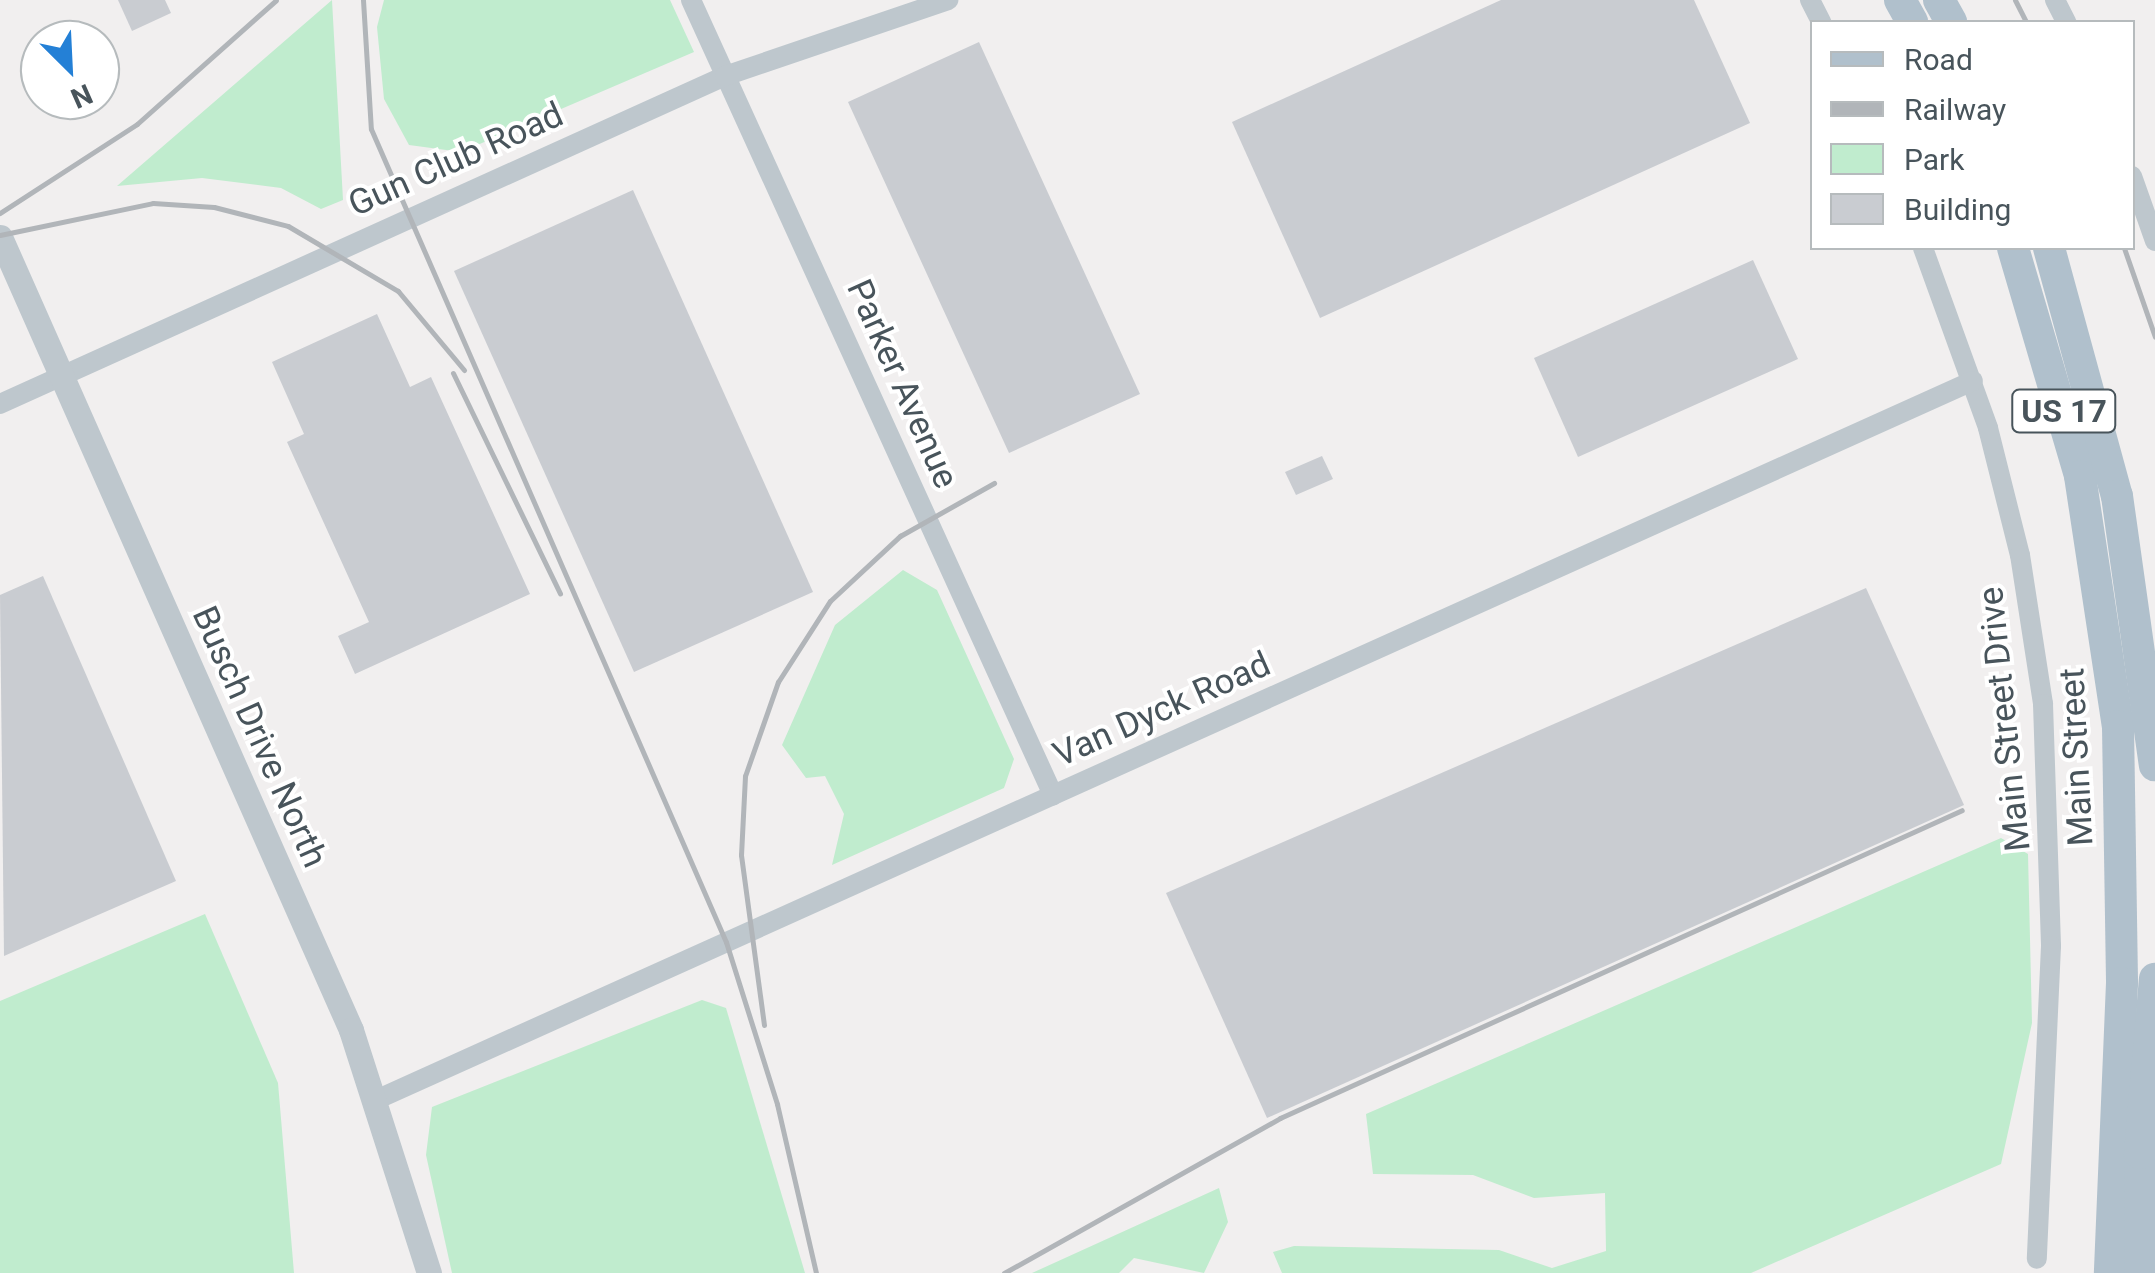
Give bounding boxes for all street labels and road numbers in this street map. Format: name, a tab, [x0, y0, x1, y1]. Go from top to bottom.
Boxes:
street label: Gun Club Road	[342, 94, 570, 226]
street label: Parker Avenue	[837, 273, 967, 495]
road number: US 17	[2009, 384, 2119, 438]
street label: Main Street Drive	[1970, 585, 2040, 853]
street label: Busch Drive North	[183, 600, 335, 874]
street label: Van Dyck Road	[1047, 643, 1277, 777]
street label: Main Street	[2051, 667, 2103, 847]

